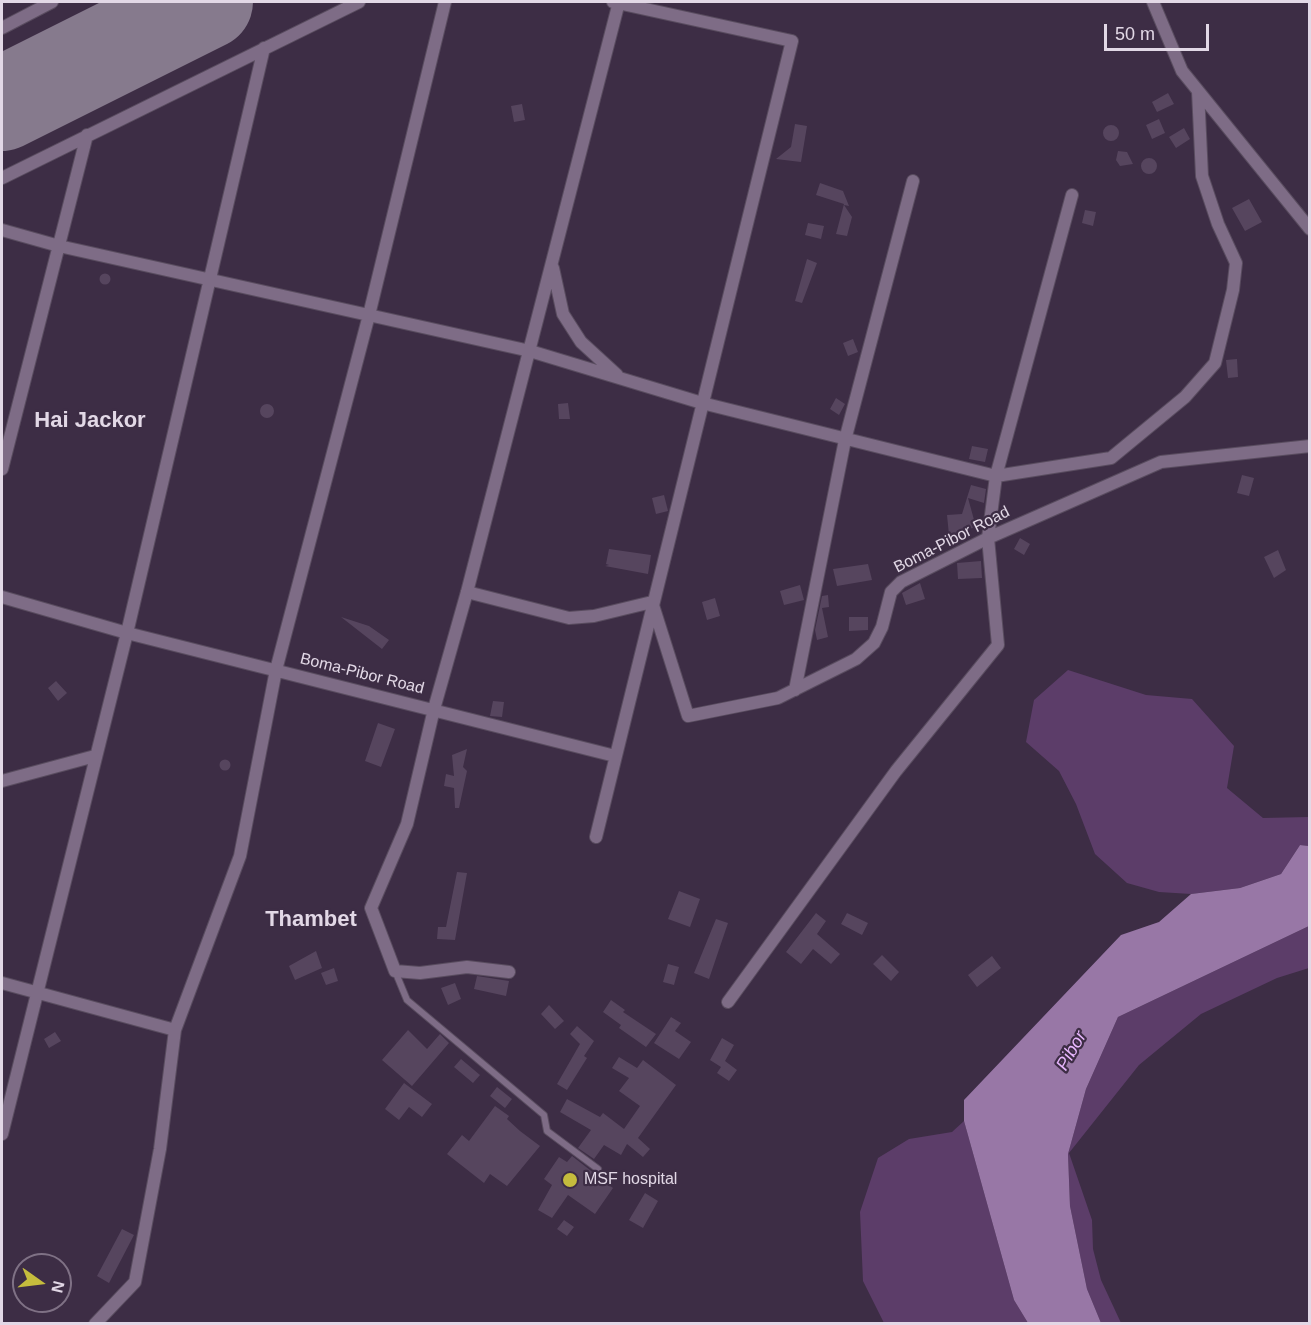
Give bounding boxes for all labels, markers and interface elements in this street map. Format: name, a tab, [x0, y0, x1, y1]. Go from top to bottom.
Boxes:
scale bar	[1107, 12, 1212, 50]
text: 50 m	[1115, 24, 1155, 44]
district label: Hai Jackor	[34, 408, 146, 434]
street label: Boma-Pibor Road	[891, 503, 1013, 577]
street label: Boma-Pibor Road	[298, 649, 426, 699]
district label: Thambet	[265, 907, 357, 933]
water label: Pibor	[1052, 1027, 1092, 1075]
place label: MSF hospital	[584, 1170, 677, 1190]
marker: MSF hospital	[561, 1171, 579, 1189]
north arrow	[12, 1253, 72, 1313]
text: N	[48, 1279, 68, 1295]

